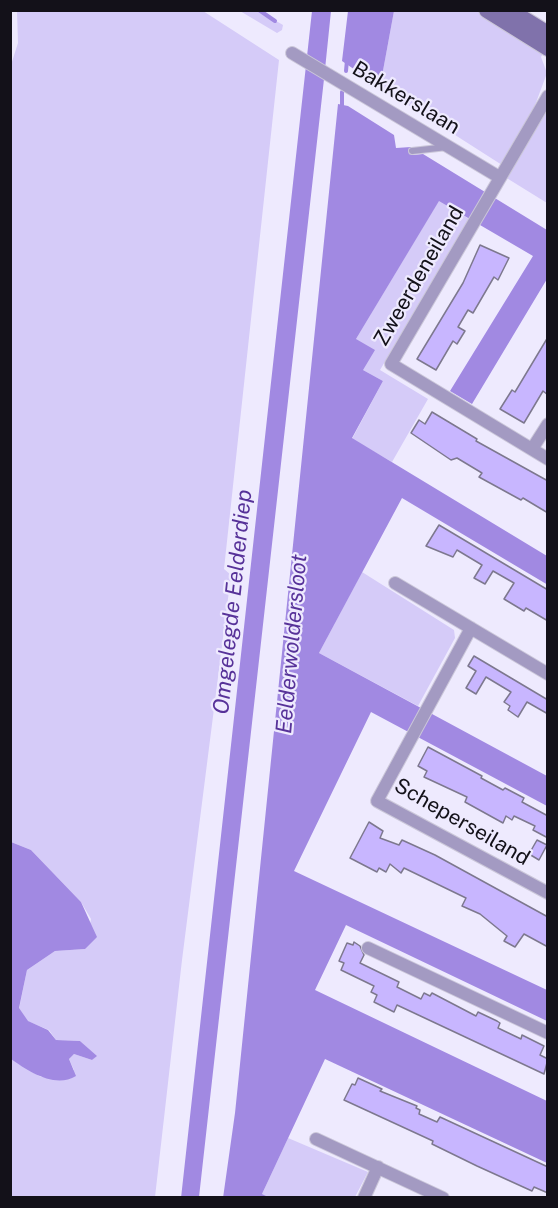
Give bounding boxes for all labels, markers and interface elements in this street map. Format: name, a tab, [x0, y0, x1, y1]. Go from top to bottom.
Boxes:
street label: Bakkerslaan	[348, 56, 464, 140]
street label: Zweerdeneiland	[369, 202, 469, 350]
water label: Omgelegde Eelderdiep	[208, 488, 258, 716]
water label: Eelderwoldersloot	[271, 553, 313, 735]
street label: Scheperseiland	[390, 773, 534, 871]

